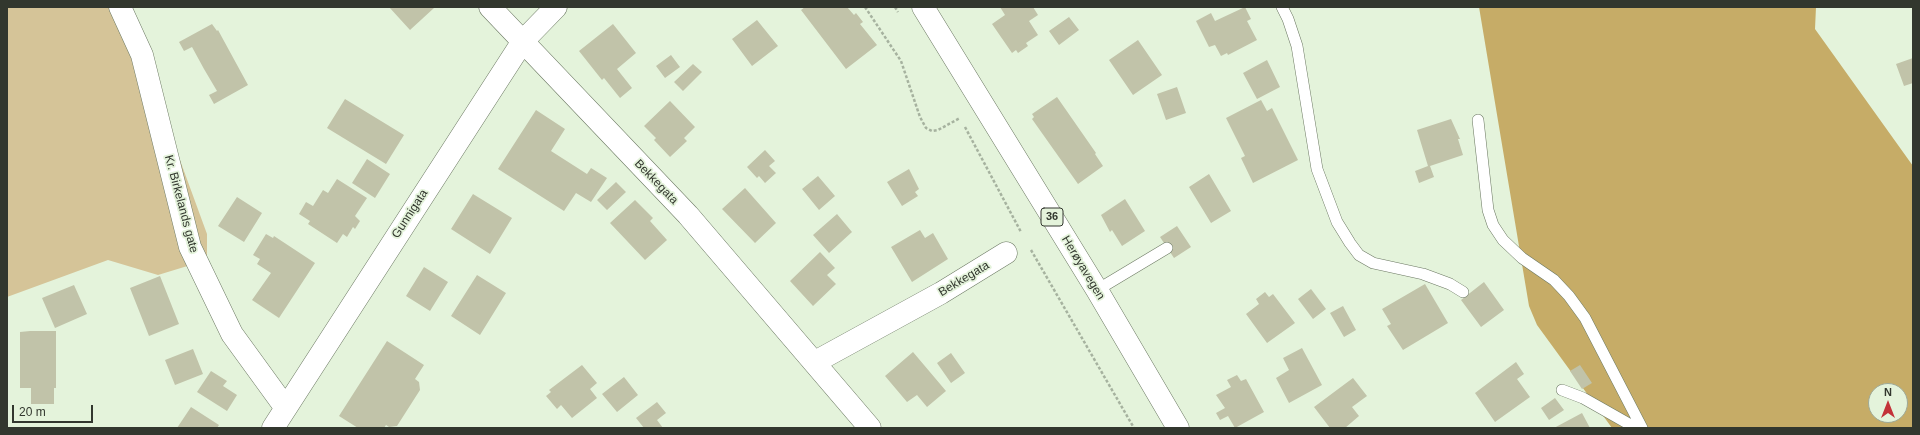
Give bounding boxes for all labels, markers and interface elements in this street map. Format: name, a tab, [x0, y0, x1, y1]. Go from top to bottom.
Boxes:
street label: Kr. Birkelands gate	[161, 153, 201, 255]
street label: Bekkegata	[631, 157, 681, 207]
street label: Gunnigata	[389, 187, 431, 241]
road number: 36	[1041, 208, 1063, 226]
street label: Herøyavegen	[1058, 233, 1108, 303]
street label: Bekkegata	[936, 258, 992, 300]
north arrow	[1868, 383, 1908, 423]
text: N	[1884, 386, 1892, 398]
scale bar	[14, 397, 95, 423]
text: 20 m	[19, 405, 46, 419]

